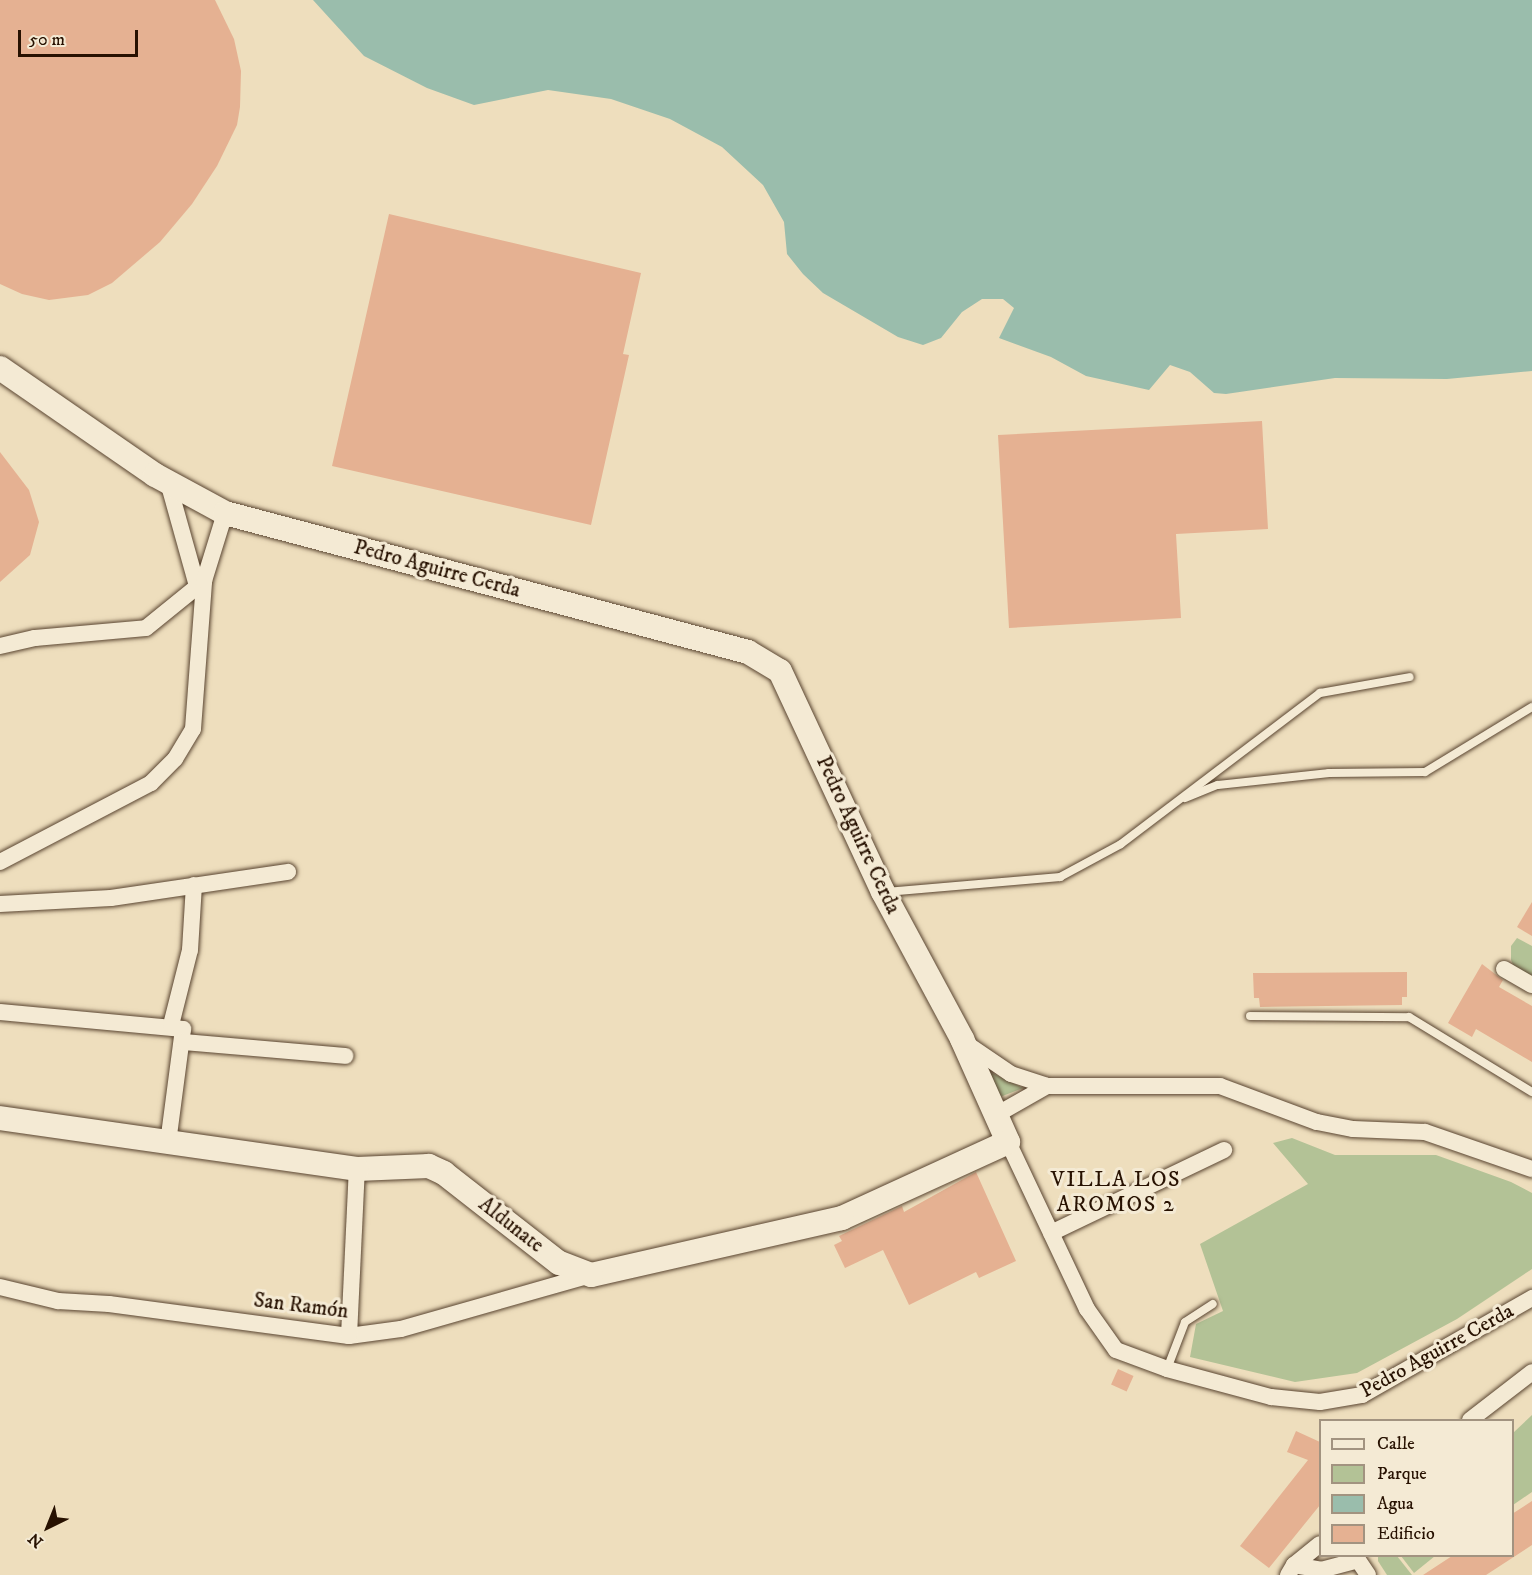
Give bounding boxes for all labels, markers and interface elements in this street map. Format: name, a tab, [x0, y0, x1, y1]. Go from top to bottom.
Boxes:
scale bar	[21, 18, 141, 56]
text: 50 m	[29, 29, 65, 51]
street label: Pedro Aguirre Cerda	[351, 535, 523, 603]
street label: Pedro Aguirre Cerda	[810, 752, 906, 918]
district label: VILLA LOS AROMOS 2	[1051, 1166, 1181, 1218]
street label: Aldunate	[473, 1192, 549, 1258]
street label: San Ramón	[252, 1288, 350, 1324]
street label: Pedro Aguirre Cerda	[1356, 1298, 1518, 1404]
legend	[1319, 1419, 1514, 1557]
text: Calle	[1377, 1433, 1415, 1455]
text: Parque	[1377, 1463, 1427, 1485]
text: Agua	[1377, 1493, 1414, 1515]
north arrow	[18, 1497, 78, 1557]
text: Edificio	[1377, 1523, 1435, 1545]
text: N	[24, 1528, 47, 1552]

